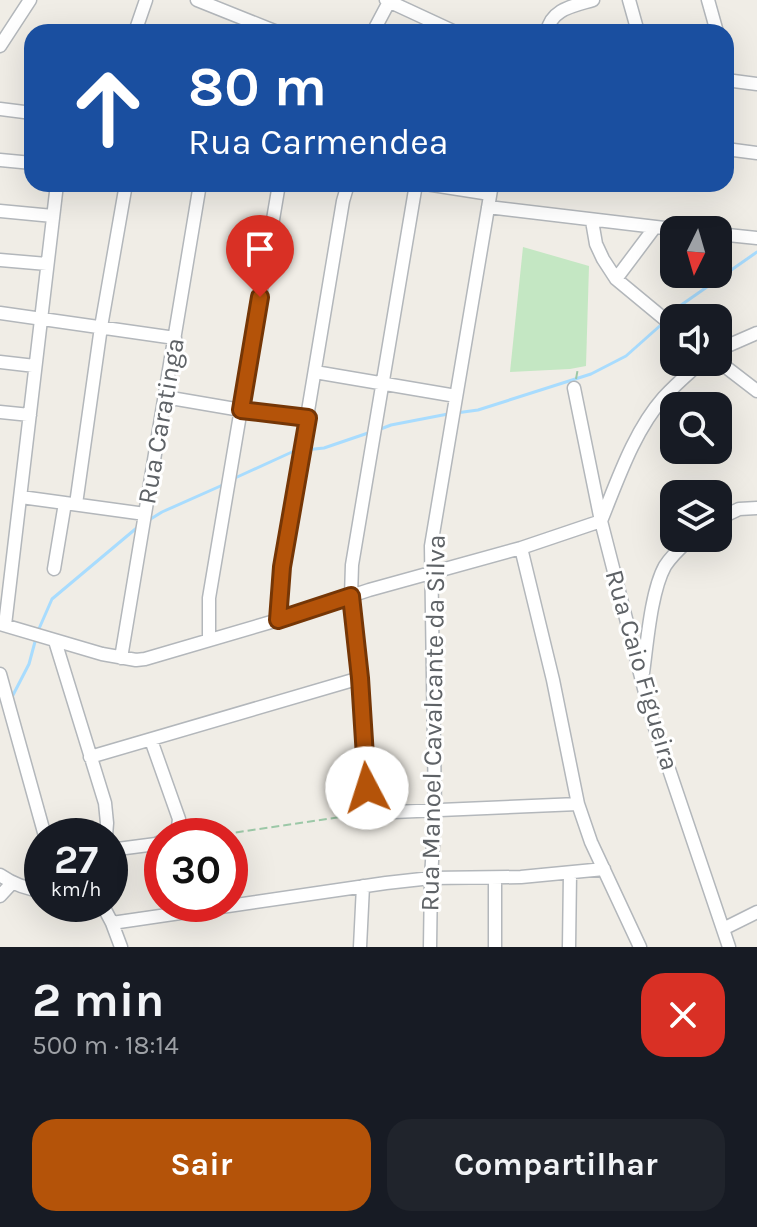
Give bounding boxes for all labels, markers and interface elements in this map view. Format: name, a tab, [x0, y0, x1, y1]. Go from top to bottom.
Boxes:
text: 80 m	[188, 54, 327, 119]
icon: ahead	[56, 56, 160, 160]
text: Rua Carmendea	[188, 121, 449, 163]
pin	[226, 215, 294, 297]
north arrow	[660, 216, 732, 288]
map controls	[660, 216, 732, 552]
icon: arrive	[238, 227, 282, 271]
button: sound	[660, 304, 732, 376]
street label: Rua Caratinga	[131, 335, 191, 507]
button: search	[660, 392, 732, 464]
button: layers	[660, 480, 732, 552]
street label: Rua Manoel Cavalcante da Silva	[414, 534, 452, 912]
street label: Rua Caio Figueira	[599, 566, 685, 774]
position arrow	[325, 746, 409, 830]
speed limit sign: 30	[144, 818, 248, 922]
text: 27	[54, 836, 98, 883]
text: km/h	[51, 878, 101, 901]
text: 2 min	[32, 972, 164, 1028]
button: close	[641, 973, 725, 1057]
text: 500 m · 18:14	[32, 1030, 179, 1061]
button: Sair	[32, 1119, 371, 1211]
button: Compartilhar	[387, 1119, 725, 1211]

